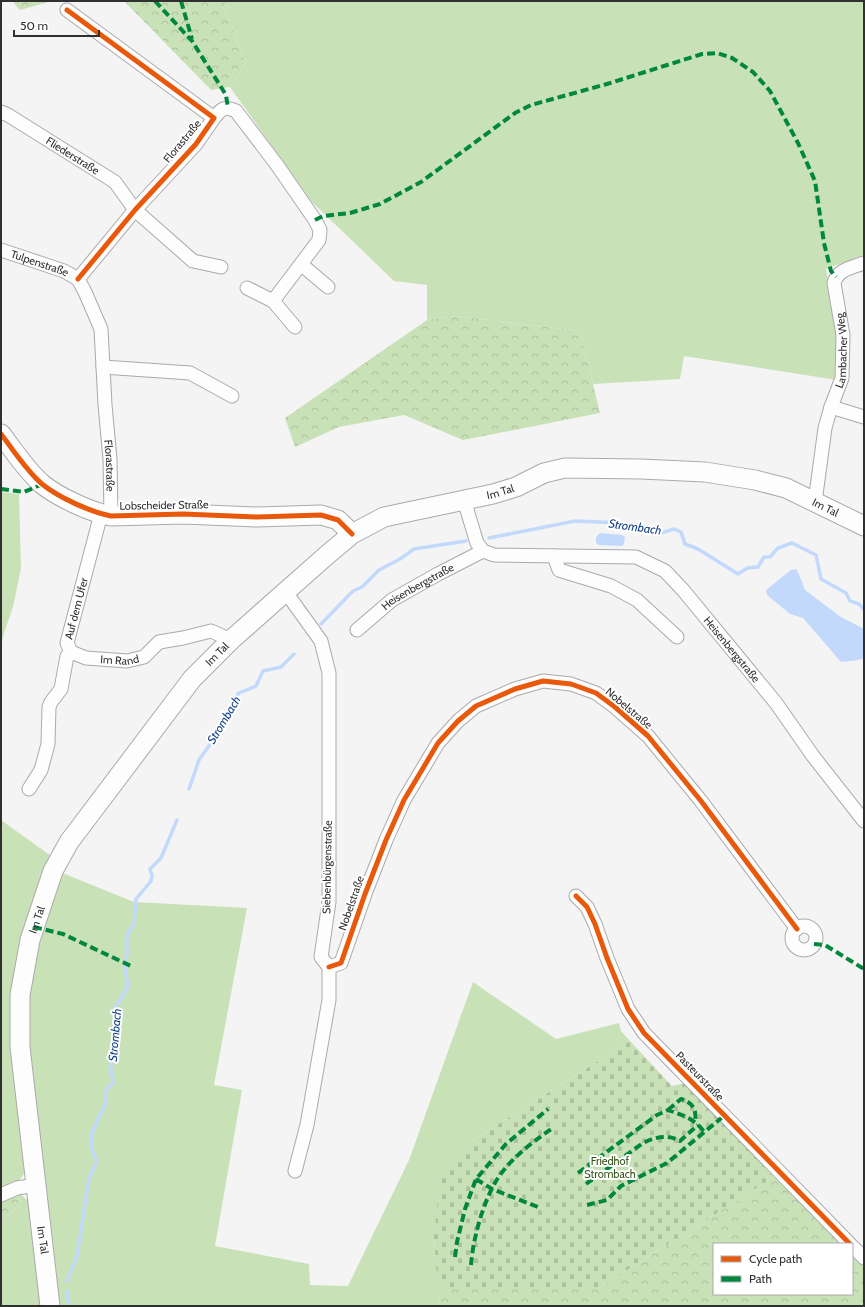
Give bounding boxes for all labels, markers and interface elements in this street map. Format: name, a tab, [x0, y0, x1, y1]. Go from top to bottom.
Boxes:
scale bar	[14, 12, 99, 38]
text: 50 m	[20, 18, 48, 33]
street label: Florastraße	[160, 116, 204, 165]
street label: Fliederstraße	[43, 134, 102, 178]
street label: Tulpenstraße	[9, 247, 72, 280]
street label: Lambacher Weg	[832, 311, 850, 390]
street label: Florastraße	[101, 439, 118, 492]
street label: Im Tal	[485, 481, 516, 502]
street label: Im Tal	[810, 495, 842, 520]
street label: Lobscheider Straße	[119, 497, 209, 513]
water label: Strombach	[608, 515, 662, 538]
street label: Heisenbergstraße	[378, 560, 456, 613]
street label: Auf dem Ufer	[61, 576, 91, 641]
street label: Heisenbergstraße	[701, 613, 763, 686]
street label: Im Tal	[202, 639, 232, 669]
street label: Im Rand	[100, 651, 141, 668]
street label: Nobelstraße	[603, 684, 656, 732]
water label: Strombach	[203, 693, 244, 746]
street label: Siebenbürgenstraße	[319, 820, 335, 914]
street label: Nobelstraße	[335, 874, 367, 932]
street label: Im Tal	[26, 904, 48, 935]
water label: Strombach	[105, 1008, 124, 1062]
street label: Pasteurstraße	[673, 1048, 727, 1104]
park label: Friedhof Strombach	[584, 1154, 636, 1181]
street label: Im Tal	[34, 1225, 52, 1255]
legend	[713, 1243, 853, 1295]
text: Cycle path	[749, 1251, 802, 1266]
text: Path	[749, 1271, 772, 1286]

